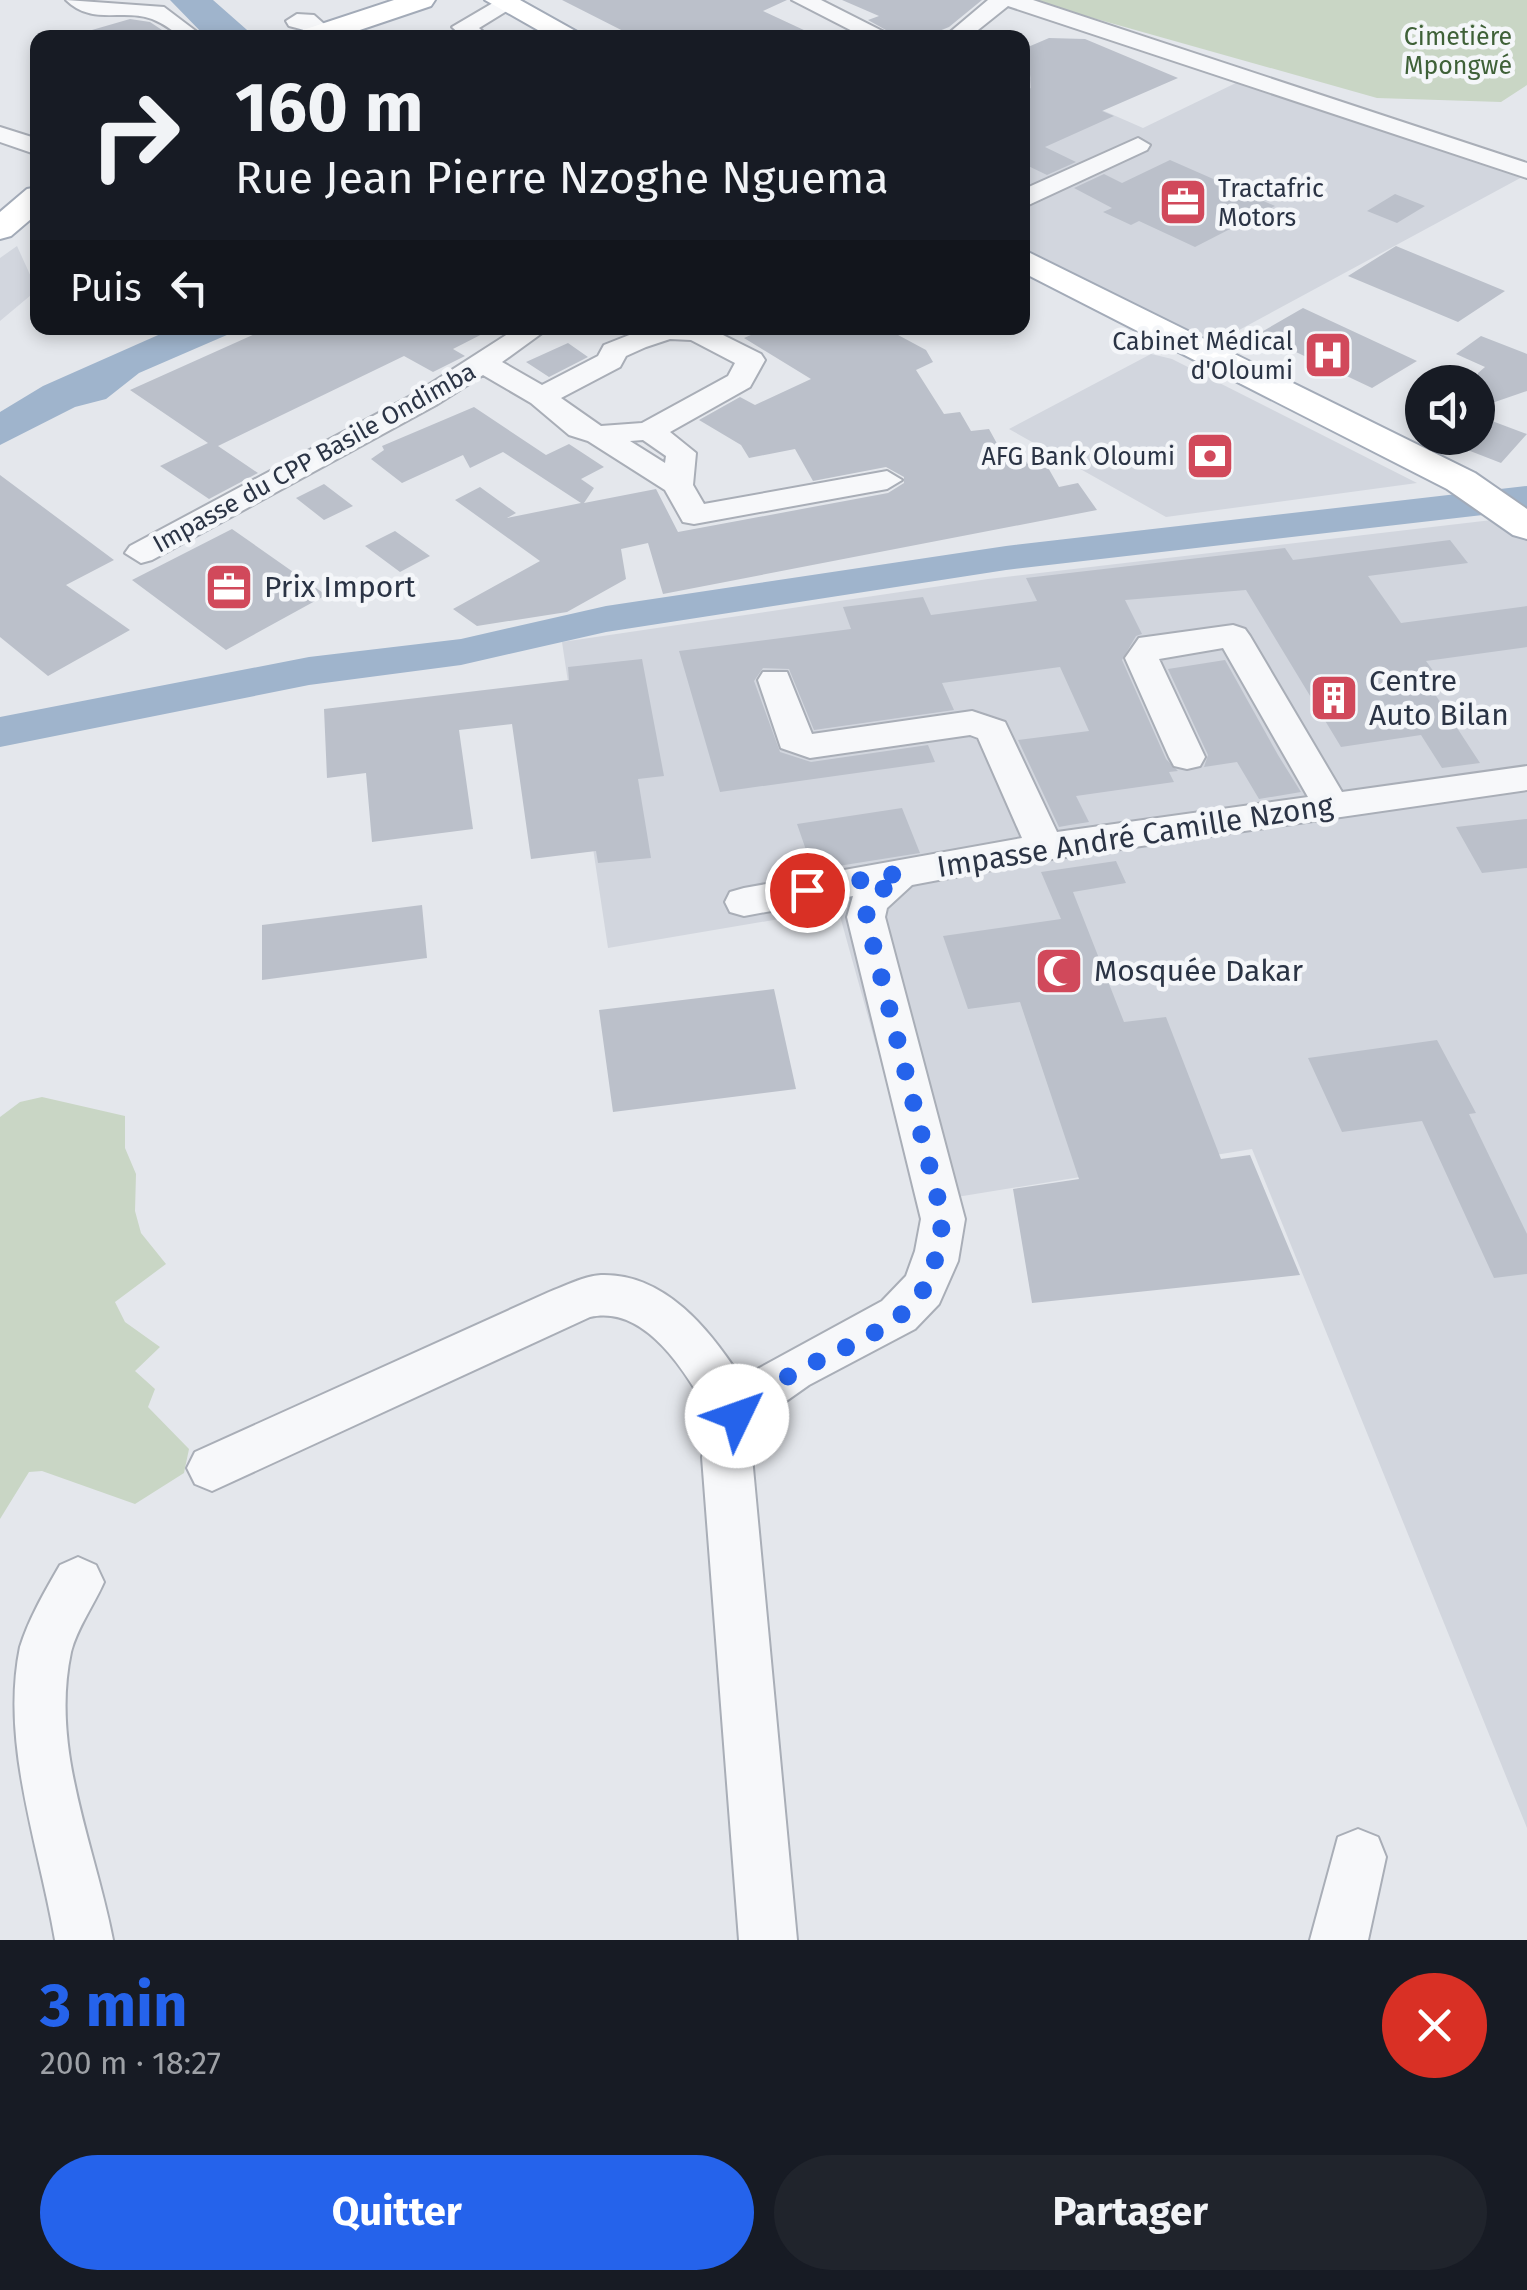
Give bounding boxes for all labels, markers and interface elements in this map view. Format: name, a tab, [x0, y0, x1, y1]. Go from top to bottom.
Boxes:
park label: Cimetière Mpongwé	[1404, 22, 1512, 81]
text: 160 m	[235, 66, 424, 150]
icon: right	[70, 70, 200, 200]
text: Rue Jean Pierre Nzoghe Nguema	[235, 151, 889, 205]
place label: Tractafric Motors	[1218, 174, 1324, 233]
office icon: Tractafric Motors	[1157, 176, 1209, 228]
icon: left	[162, 260, 217, 315]
text: Puis	[70, 265, 142, 311]
place label: Cabinet Médical d'Oloumi	[1112, 327, 1293, 386]
hospital icon: Cabinet Médical d'Oloumi	[1302, 329, 1354, 381]
street label: Impasse du CPP Basile Ondimba	[148, 356, 481, 559]
map controls	[1405, 365, 1495, 455]
button: sound	[1405, 365, 1495, 455]
bank icon: AFG Bank Oloumi	[1184, 430, 1236, 482]
place label: AFG Bank Oloumi	[981, 442, 1175, 472]
office icon: Prix Import	[203, 561, 255, 613]
place label: Prix Import	[264, 569, 416, 605]
place label: Centre Auto Bilan	[1369, 663, 1509, 733]
building icon: Centre Auto Bilan	[1308, 672, 1360, 724]
street label: Impasse André Camille Nzong	[934, 787, 1336, 885]
pin	[765, 848, 850, 933]
icon: arrive	[780, 863, 835, 918]
mosque icon: Mosquée Dakar	[1033, 945, 1085, 997]
place label: Mosquée Dakar	[1094, 953, 1303, 989]
position arrow	[685, 1364, 789, 1468]
text: 3 min	[40, 1970, 188, 2042]
button: close	[1382, 1973, 1487, 2078]
text: 200 m · 18:27	[40, 2044, 221, 2082]
button: Quitter	[40, 2155, 754, 2270]
button: Partager	[774, 2155, 1487, 2270]

